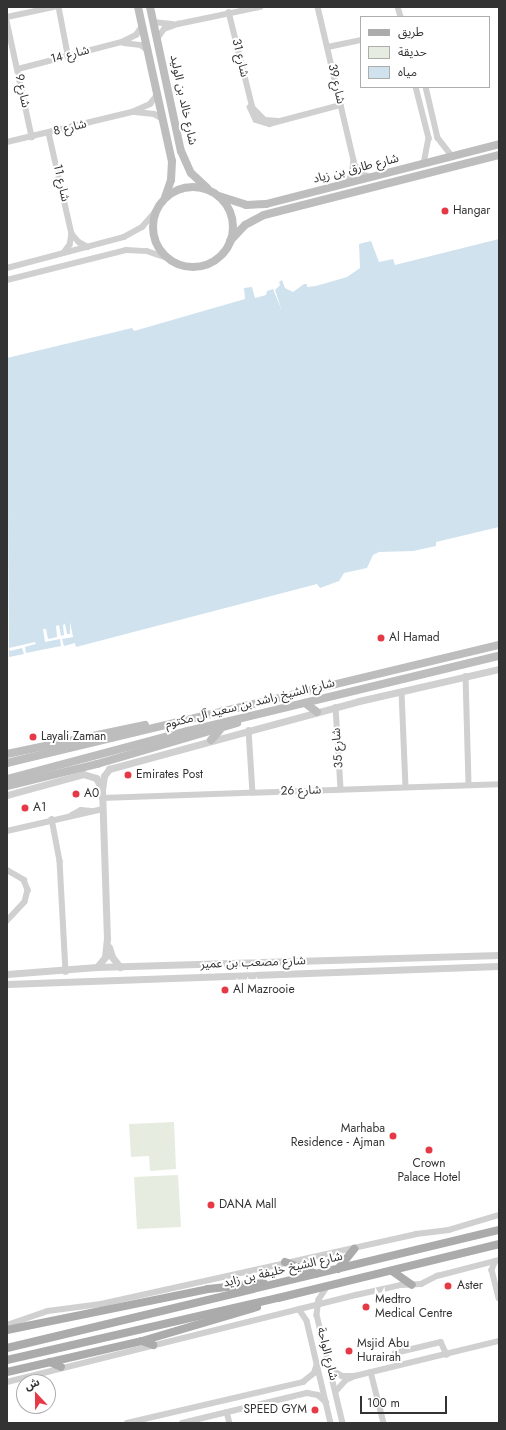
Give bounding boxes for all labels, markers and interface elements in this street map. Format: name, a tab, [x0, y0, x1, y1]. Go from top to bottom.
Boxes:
legend	[360, 16, 490, 88]
text: طريق	[398, 23, 424, 41]
street label: شارع 31	[229, 37, 251, 79]
street label: شارع 14	[49, 43, 91, 67]
text: حديقة	[398, 43, 427, 61]
street label: شارع خالد بن الوليد	[166, 54, 200, 146]
street label: شارع 39	[324, 63, 348, 105]
text: مياه	[398, 63, 417, 81]
street label: شارع 9	[11, 73, 33, 109]
street label: شارع 8	[52, 117, 88, 139]
street label: شارع طارق بن زياد	[312, 151, 400, 187]
street label: شارع 11	[50, 163, 72, 203]
place label: Hangar	[453, 204, 490, 218]
marker: Hangar	[440, 206, 450, 216]
place label: Al Hamad	[389, 631, 440, 645]
marker: Al Hamad	[376, 633, 386, 643]
street label: شارع الشيخ راشد بن سعيد آل مكتوم	[164, 676, 336, 732]
street label: شارع 35	[329, 727, 347, 769]
place label: Layali Zaman	[41, 730, 106, 744]
marker: Layali Zaman	[28, 732, 38, 742]
place label: Emirates Post	[136, 768, 203, 782]
marker: Emirates Post	[123, 770, 133, 780]
street label: شارع 26	[280, 783, 322, 799]
place label: A0	[84, 787, 99, 801]
marker: A0	[71, 789, 81, 799]
place label: A1	[33, 801, 46, 815]
marker: A1	[20, 803, 30, 813]
street label: شارع مصعب بن عمير	[200, 954, 306, 972]
place label: Al Mazrooie	[233, 983, 295, 997]
marker: Al Mazrooie	[220, 985, 230, 995]
place label: Marhaba Residence - Ajman	[291, 1122, 385, 1150]
marker: Marhaba Residence - Ajman	[388, 1131, 398, 1141]
marker: Crown Palace Hotel	[424, 1145, 434, 1155]
place label: Crown Palace Hotel	[398, 1157, 460, 1185]
place label: DANA Mall	[219, 1198, 277, 1212]
marker: DANA Mall	[206, 1200, 216, 1210]
street label: شارع الشيخ خليفة بن زايد	[222, 1249, 344, 1291]
place label: Aster	[457, 1279, 483, 1293]
marker: Aster	[442, 1280, 454, 1292]
place label: Medtro Medical Centre	[375, 1293, 452, 1321]
marker: Medtro Medical Centre	[360, 1301, 372, 1313]
street label: شارع الواحة	[313, 1326, 341, 1382]
place label: Msjid Abu Hurairah	[357, 1337, 409, 1365]
marker: Msjid Abu Hurairah	[344, 1346, 354, 1356]
north arrow	[16, 1374, 56, 1414]
text: ش	[22, 1374, 42, 1394]
scale bar	[362, 1388, 449, 1414]
text: 100 m	[367, 1394, 400, 1412]
place label: SPEED GYM	[243, 1403, 307, 1417]
marker: SPEED GYM	[310, 1405, 320, 1415]

